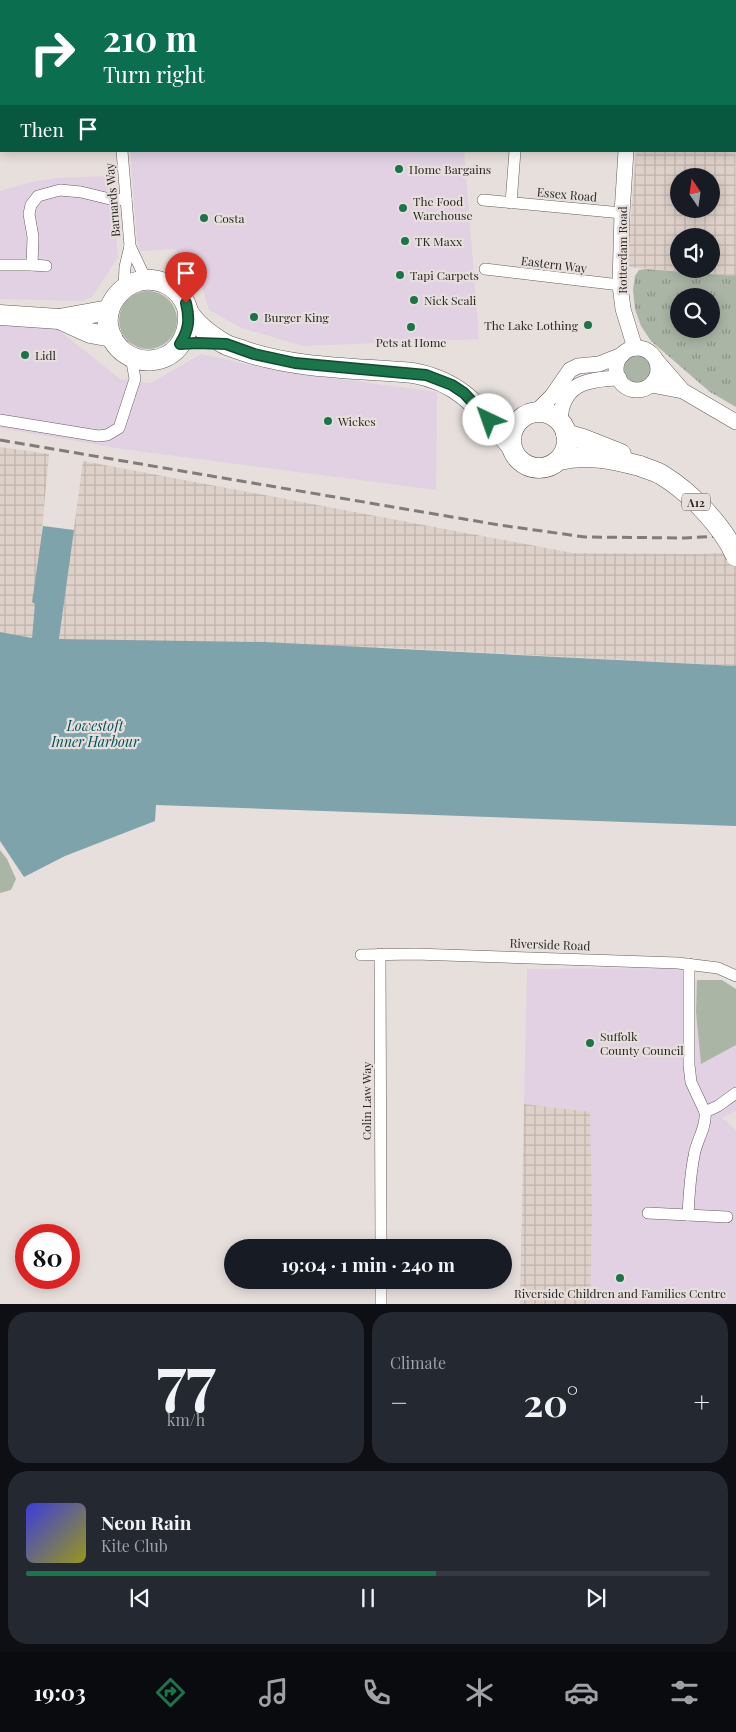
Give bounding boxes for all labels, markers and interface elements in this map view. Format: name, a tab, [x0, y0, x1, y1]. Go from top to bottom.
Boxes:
text: 210 m	[103, 14, 197, 61]
icon: right	[20, 20, 85, 85]
text: Turn right	[103, 59, 205, 89]
icon: arrive	[74, 115, 102, 143]
text: Then	[20, 116, 64, 142]
place label: Home Bargains	[409, 161, 491, 177]
street label: Barnards Way	[101, 162, 123, 238]
marker: Home Bargains	[393, 163, 405, 175]
north arrow	[670, 168, 720, 218]
map controls	[670, 168, 720, 338]
street label: Essex Road	[536, 183, 598, 205]
place label: The Food Warehouse	[412, 193, 472, 223]
marker: The Food Warehouse	[397, 202, 409, 214]
street label: Rotterdam Road	[614, 206, 630, 294]
place label: Costa	[214, 210, 244, 226]
marker: Costa	[198, 212, 210, 224]
button: sound	[670, 228, 720, 278]
place label: TK Maxx	[415, 233, 463, 249]
marker: TK Maxx	[399, 235, 411, 247]
pin	[165, 252, 207, 303]
street label: Eastern Way	[520, 252, 588, 276]
icon: arrive	[172, 259, 200, 287]
place label: Tapi Carpets	[410, 267, 479, 283]
marker: Tapi Carpets	[394, 269, 406, 281]
button: search	[670, 288, 720, 338]
place label: Nick Scali	[424, 292, 477, 308]
marker: Nick Scali	[408, 294, 420, 306]
place label: Burger King	[264, 309, 330, 325]
marker: Burger King	[248, 311, 260, 323]
place label: The Lake Lothing	[484, 317, 579, 333]
marker: The Lake Lothing	[582, 319, 594, 331]
marker: Pets at Home	[405, 321, 417, 333]
place label: Pets at Home	[376, 334, 446, 350]
place label: Lidl	[35, 347, 57, 363]
marker: Lidl	[19, 349, 31, 361]
position arrow	[462, 393, 514, 445]
place label: Wickes	[337, 413, 376, 429]
marker: Wickes	[322, 415, 334, 427]
road number: A12	[682, 494, 710, 511]
water label: Lowestoft Inner Harbour	[50, 716, 140, 751]
street label: Riverside Road	[509, 935, 591, 953]
place label: Suffolk County Council	[600, 1028, 684, 1058]
marker: Suffolk County Council	[584, 1037, 596, 1049]
street label: Colin Law Way	[358, 1062, 374, 1140]
speed limit sign: 80	[15, 1224, 80, 1289]
text: 19:04 · 1 min · 240 m	[281, 1251, 455, 1277]
marker: Riverside Children and Families Centre	[614, 1272, 626, 1284]
place label: Riverside Children and Families Centre	[514, 1285, 726, 1301]
text: 77	[156, 1333, 216, 1419]
text: Climate	[390, 1352, 446, 1373]
text: 20°	[523, 1376, 578, 1427]
text: −	[390, 1383, 408, 1420]
text: +	[694, 1383, 710, 1420]
text: km/h	[167, 1409, 205, 1430]
text: Neon Rain	[101, 1509, 191, 1535]
text: Kite Club	[101, 1535, 168, 1556]
icon: previous	[126, 1584, 154, 1612]
icon: pause	[354, 1584, 382, 1612]
icon: next	[582, 1584, 610, 1612]
icon: directions	[153, 1675, 188, 1710]
icon: music	[256, 1675, 291, 1710]
icon: phone	[359, 1675, 394, 1710]
icon: climate	[462, 1675, 497, 1710]
icon: car	[564, 1675, 599, 1710]
icon: filters	[667, 1675, 702, 1710]
text: 19:03	[34, 1677, 86, 1707]

